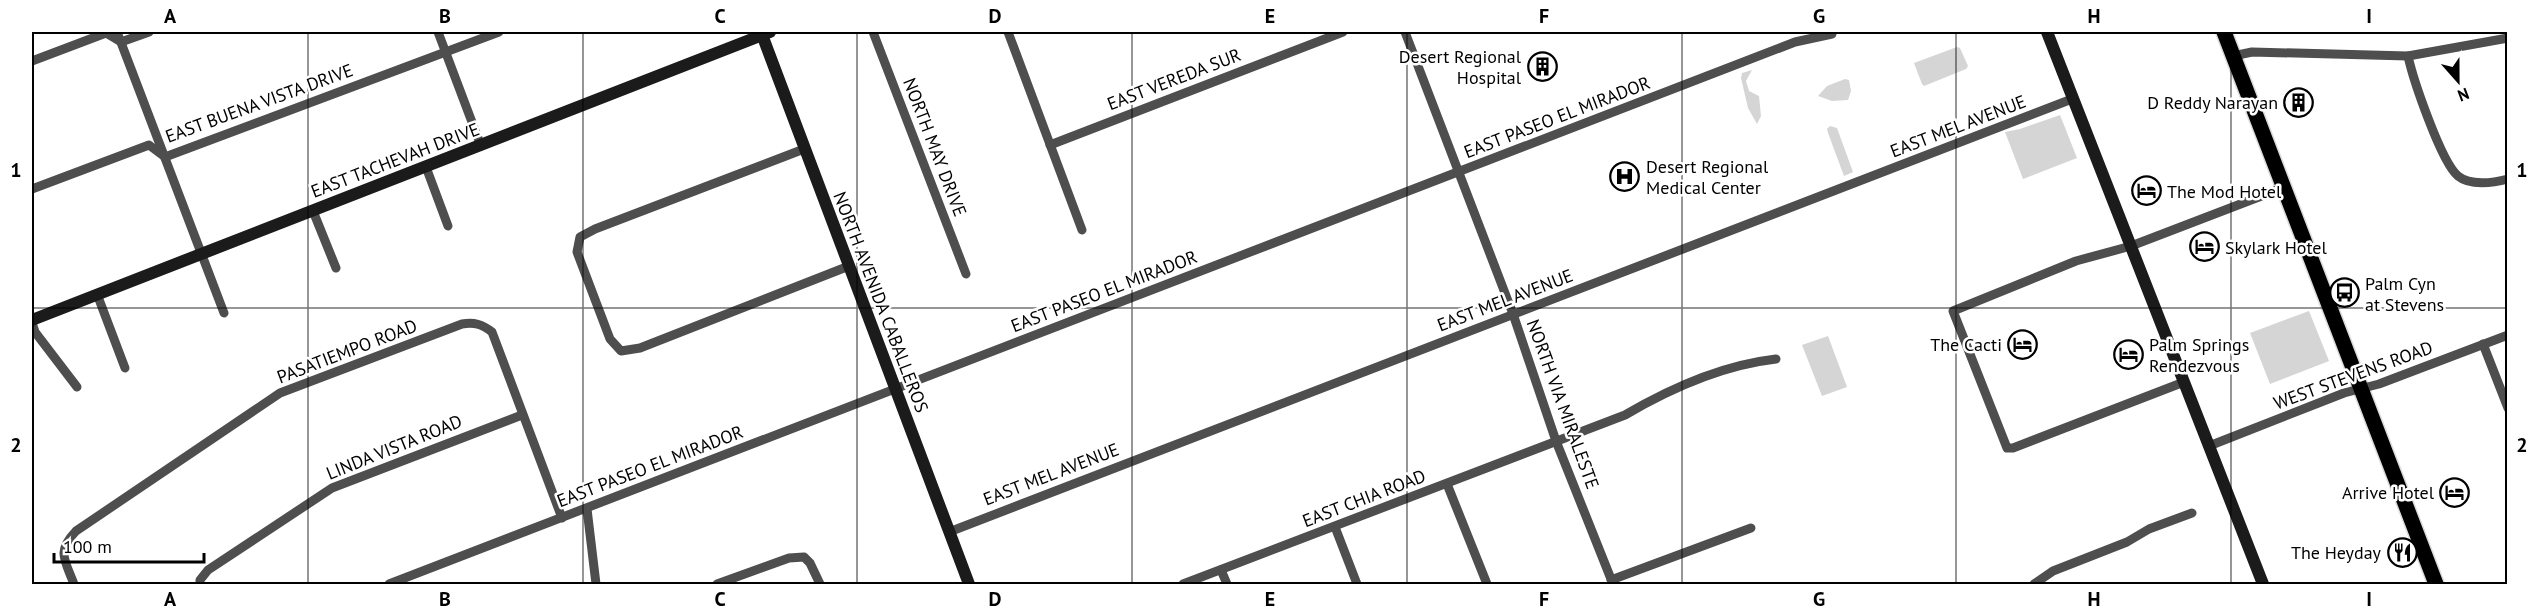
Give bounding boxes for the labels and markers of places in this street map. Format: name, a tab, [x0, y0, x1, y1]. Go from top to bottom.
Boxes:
place label: Desert Regional Hospital	[1399, 45, 1522, 89]
building icon: Desert Regional Hospital	[1526, 50, 1558, 82]
building icon: D Reddy Narayan	[2283, 86, 2315, 118]
place label: D Reddy Narayan	[2147, 91, 2278, 114]
place label: Desert Regional Medical Center	[1646, 155, 1769, 199]
hospital icon: Desert Regional Medical Center	[1609, 160, 1641, 192]
hotel icon: The Mod Hotel	[2130, 175, 2162, 207]
place label: The Mod Hotel	[2167, 180, 2282, 203]
hotel icon: Skylark Hotel	[2188, 231, 2220, 263]
place label: Skylark Hotel	[2225, 236, 2327, 259]
place label: Palm Cyn at Stevens	[2365, 272, 2444, 316]
bus stop icon: Palm Cyn at Stevens	[2328, 277, 2360, 309]
hotel icon: The Cacti	[2007, 328, 2039, 360]
place label: The Cacti	[1930, 333, 2002, 356]
place label: Palm Springs Rendezvous	[2149, 333, 2249, 377]
hotel icon: Palm Springs Rendezvous	[2112, 338, 2144, 370]
hotel icon: Arrive Hotel	[2439, 476, 2471, 508]
place label: Arrive Hotel	[2342, 481, 2435, 504]
restaurant icon: The Heyday	[2386, 536, 2418, 568]
place label: The Heyday	[2291, 541, 2382, 564]

